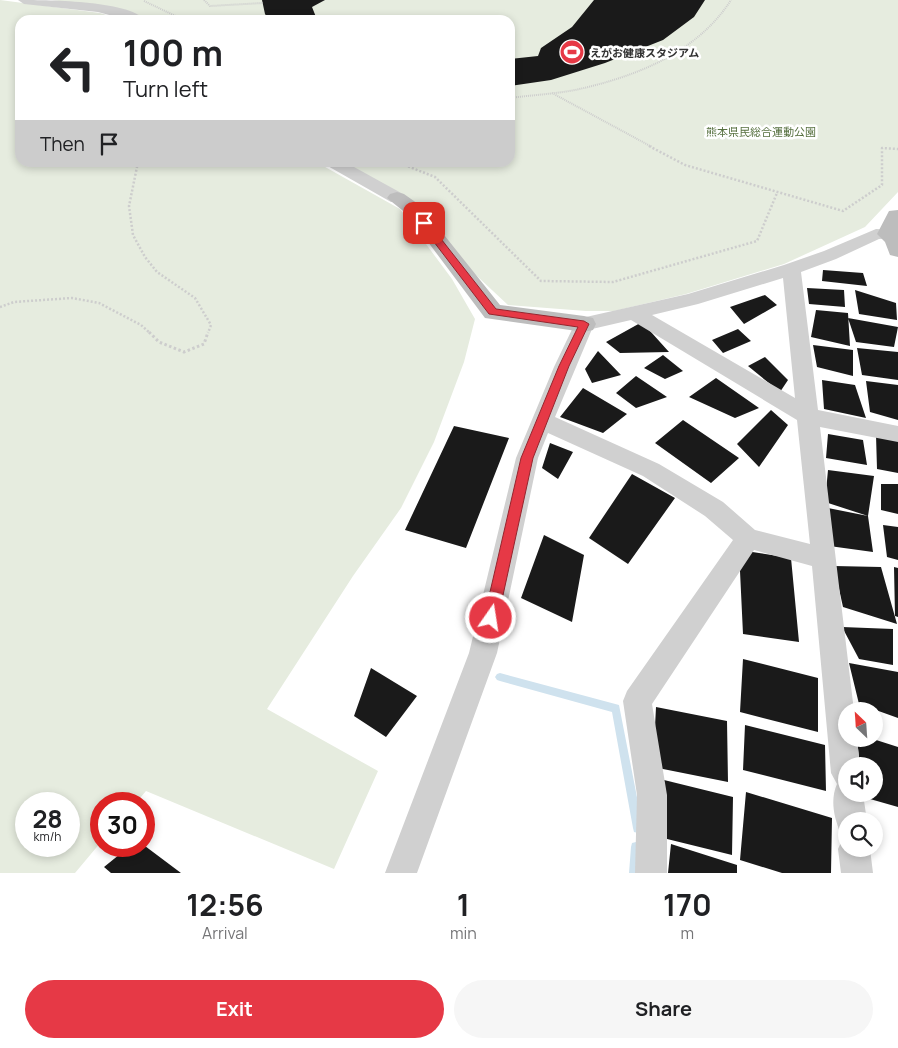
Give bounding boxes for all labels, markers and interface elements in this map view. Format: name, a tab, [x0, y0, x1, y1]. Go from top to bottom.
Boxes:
text: 100 m	[123, 29, 223, 77]
icon: left	[40, 35, 105, 100]
sports icon: えがお健康スタジアム	[559, 39, 585, 65]
place label: えがお健康スタジアム	[590, 45, 699, 60]
text: Turn left	[123, 74, 208, 104]
park label: 熊本県民総合運動公園	[706, 124, 816, 139]
icon: arrive	[95, 130, 123, 158]
text: Then	[40, 131, 85, 157]
pin	[403, 202, 445, 244]
icon: arrive	[410, 209, 438, 237]
position arrow	[464, 591, 516, 643]
north arrow	[838, 702, 882, 748]
map controls	[838, 702, 883, 857]
button: sound	[838, 757, 883, 802]
speed limit sign: 30	[90, 792, 155, 857]
text: 28	[32, 801, 63, 836]
button: search	[838, 812, 883, 857]
text: km/h	[34, 828, 61, 845]
text: 12:56	[186, 884, 264, 925]
text: 1	[457, 884, 470, 925]
text: 170	[663, 884, 712, 925]
text: Arrival	[202, 922, 248, 944]
text: min	[450, 922, 477, 944]
text: m	[681, 922, 694, 944]
button: Exit	[25, 980, 444, 1038]
button: Share	[454, 980, 873, 1038]

